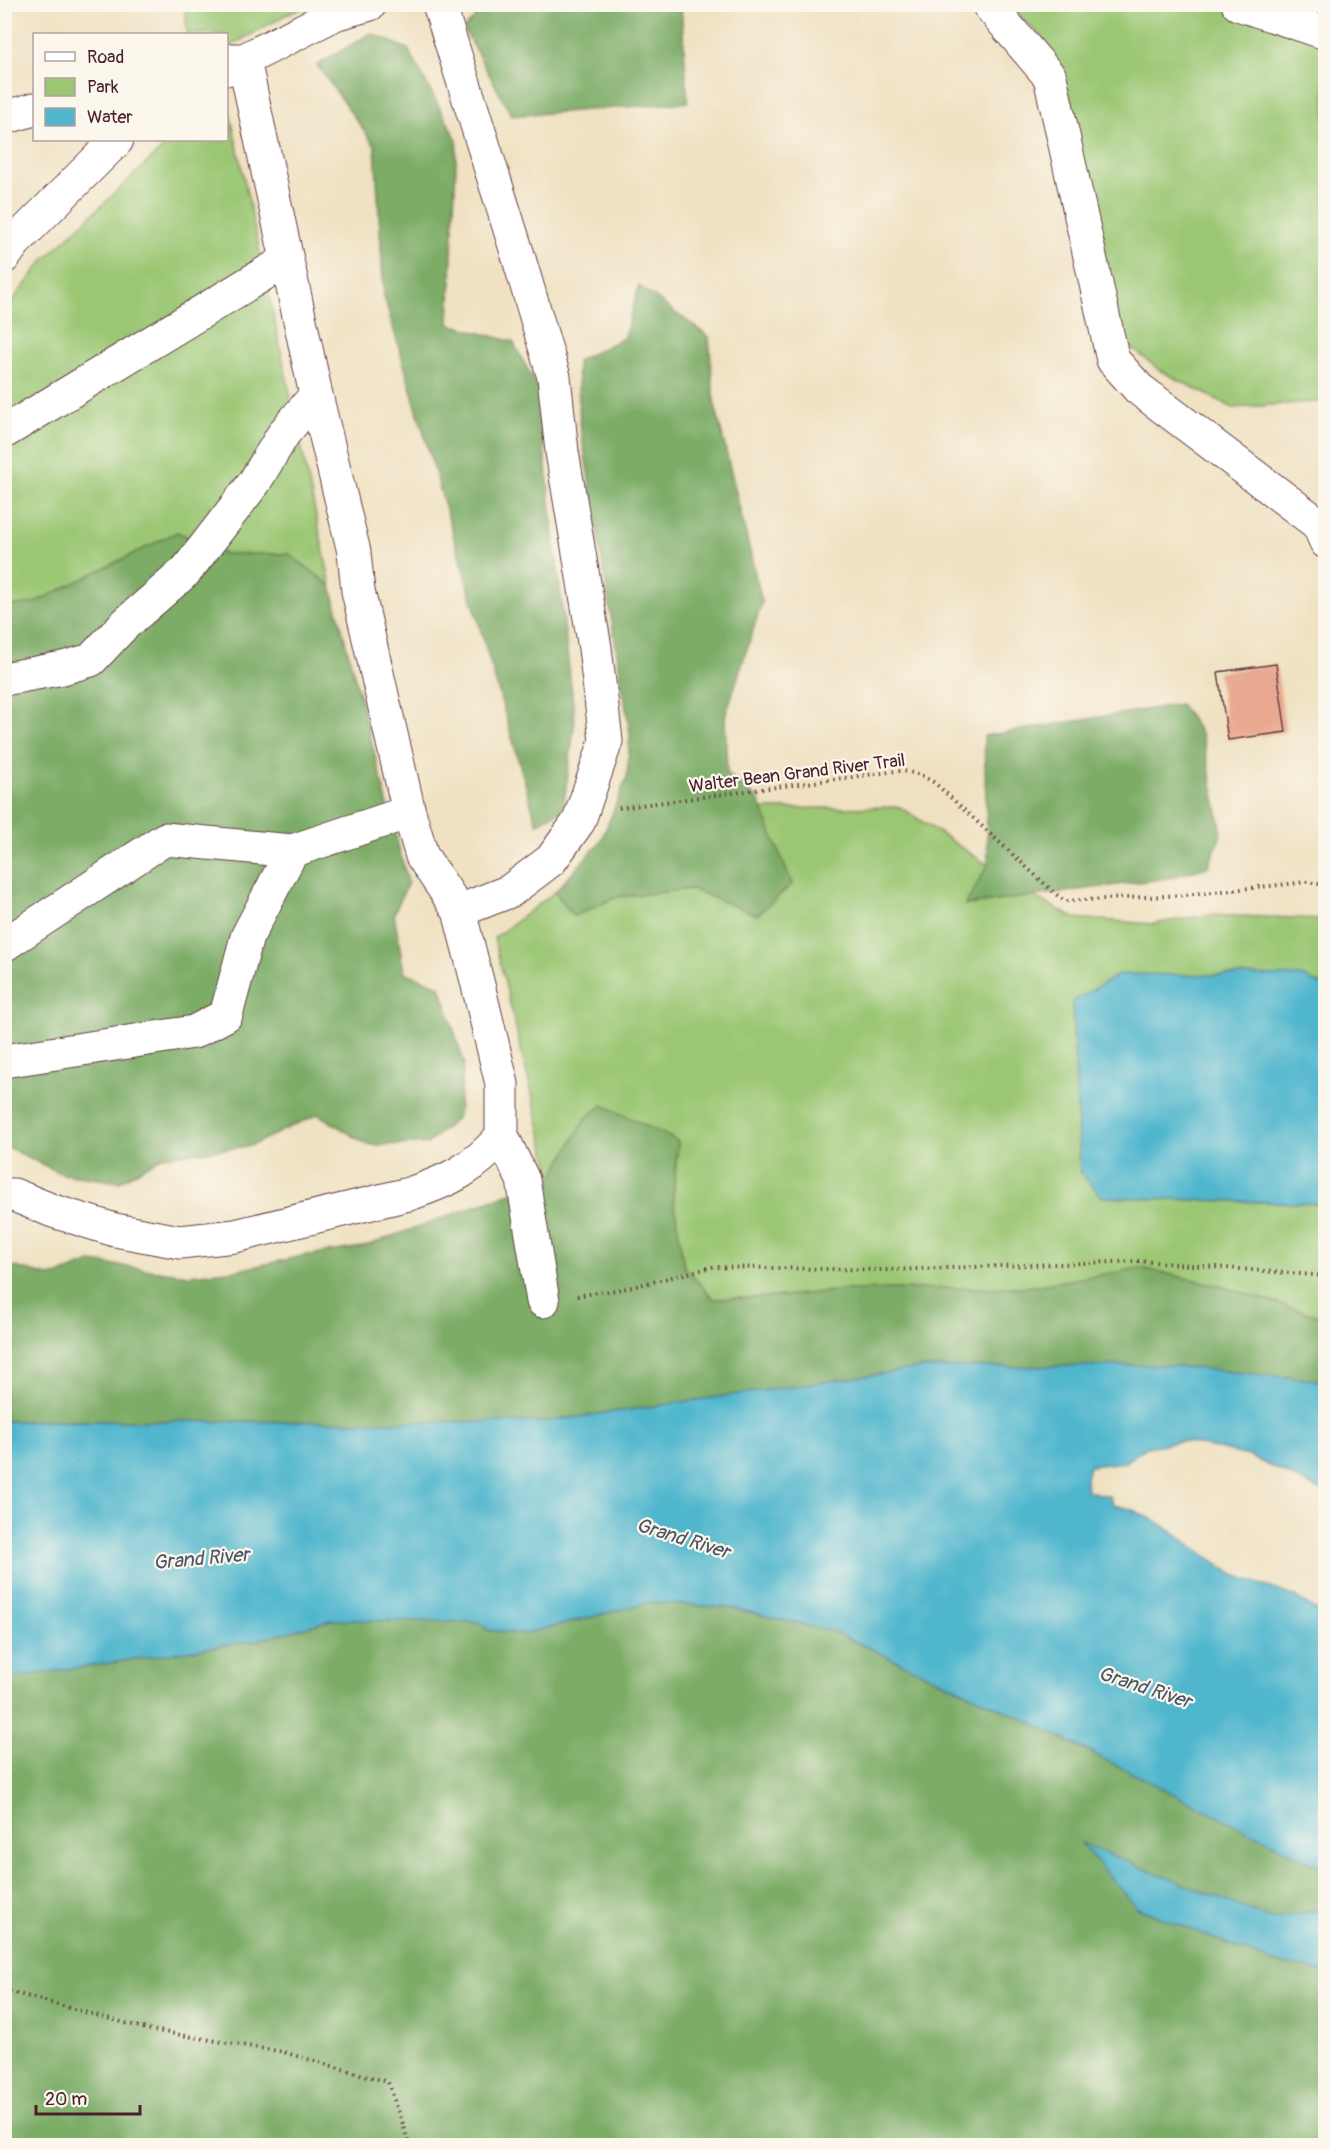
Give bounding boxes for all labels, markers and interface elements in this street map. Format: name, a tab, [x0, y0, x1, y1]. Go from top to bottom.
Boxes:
legend	[33, 33, 228, 141]
text: Road	[87, 46, 124, 69]
text: Park	[87, 76, 119, 99]
text: Water	[87, 106, 133, 129]
street label: Walter Bean Grand River Trail	[688, 749, 907, 798]
water label: Grand River	[633, 1512, 735, 1565]
water label: Grand River	[152, 1542, 253, 1575]
water label: Grand River	[1095, 1661, 1197, 1715]
scale bar	[36, 2078, 140, 2116]
text: 20 m	[45, 2088, 87, 2111]

